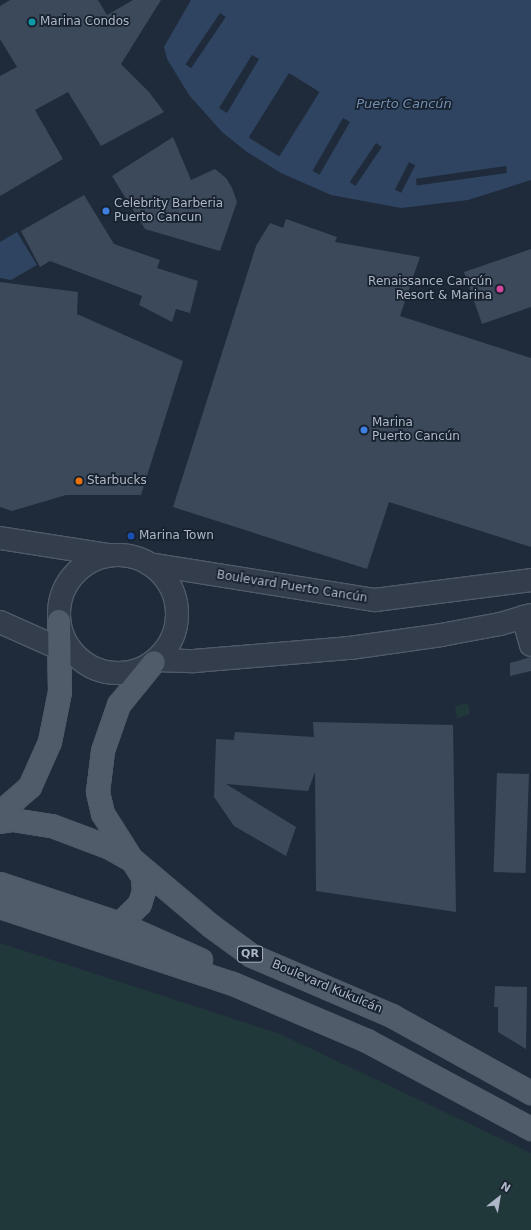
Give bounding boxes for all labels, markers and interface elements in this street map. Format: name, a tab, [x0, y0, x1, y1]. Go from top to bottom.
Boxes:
place label: Marina Condos	[40, 15, 129, 29]
marker: Marina Condos	[27, 17, 37, 27]
water label: Puerto Cancún	[356, 96, 452, 112]
place label: Celebrity Barberia Puerto Cancun	[114, 197, 223, 225]
marker: Celebrity Barberia Puerto Cancun	[101, 206, 111, 216]
place label: Renaissance Cancún Resort & Marina	[368, 275, 492, 303]
marker: Renaissance Cancún Resort & Marina	[495, 284, 505, 294]
place label: Marina Puerto Cancún	[372, 416, 460, 444]
marker: Marina Puerto Cancún	[359, 425, 369, 435]
place label: Starbucks	[87, 474, 147, 488]
marker: Starbucks	[74, 476, 84, 486]
place label: Marina Town	[139, 529, 214, 543]
marker: Marina Town	[126, 531, 136, 541]
street label: Boulevard Puerto Cancún	[216, 568, 368, 606]
road number: QR	[237, 945, 263, 963]
street label: Boulevard Kukulcán	[270, 957, 384, 1017]
north arrow	[479, 1178, 519, 1218]
text: N	[498, 1179, 513, 1195]

